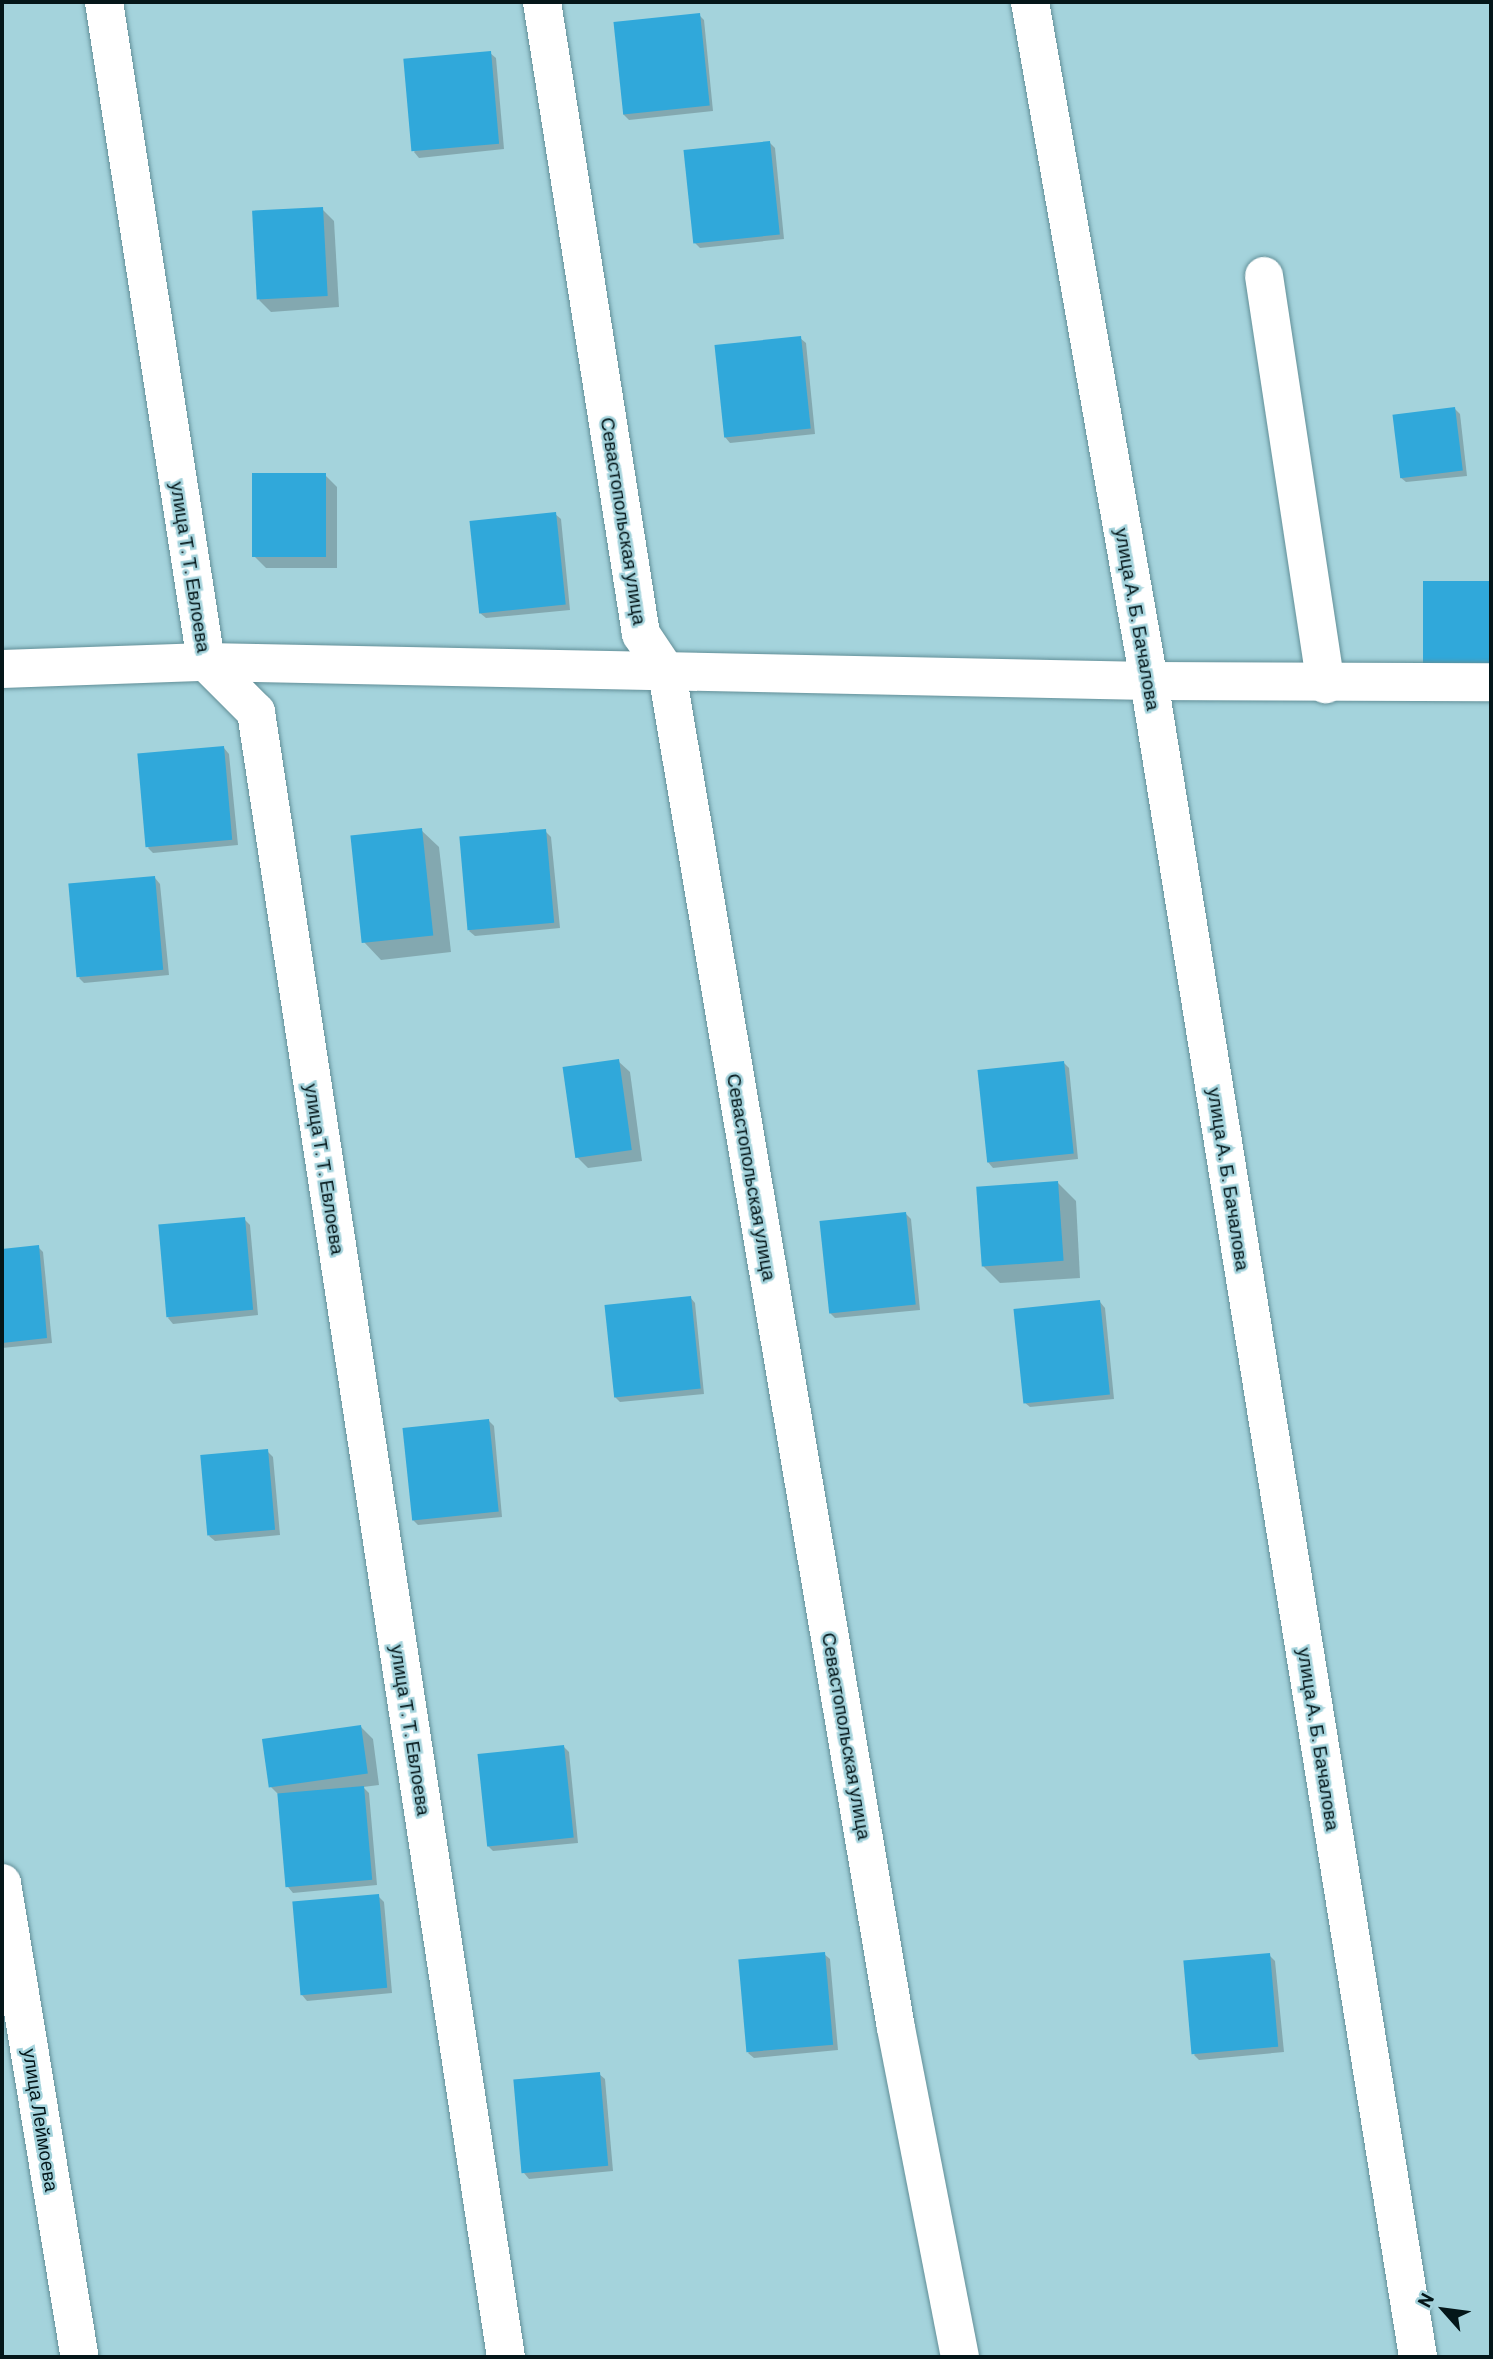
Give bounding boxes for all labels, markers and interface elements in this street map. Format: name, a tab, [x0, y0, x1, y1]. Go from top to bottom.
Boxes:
street label: Севастопольская улица	[596, 416, 652, 626]
street label: улица Т. Т. Евлоева	[166, 480, 216, 654]
street label: улица А. Б. Бачалова	[1111, 526, 1165, 712]
street label: Севастопольская улица	[723, 1072, 781, 1282]
street label: улица Т. Т. Евлоева	[300, 1082, 350, 1256]
street label: улица А. Б. Бачалова	[1203, 1086, 1255, 1272]
street label: Севастопольская улица	[818, 1631, 876, 1841]
street label: улица Т. Т. Евлоева	[386, 1643, 436, 1817]
street label: улица А. Б. Бачалова	[1293, 1646, 1345, 1832]
street label: улица Леймоева	[18, 2047, 64, 2193]
north arrow	[1409, 2275, 1479, 2345]
text: N	[1412, 2289, 1438, 2311]

